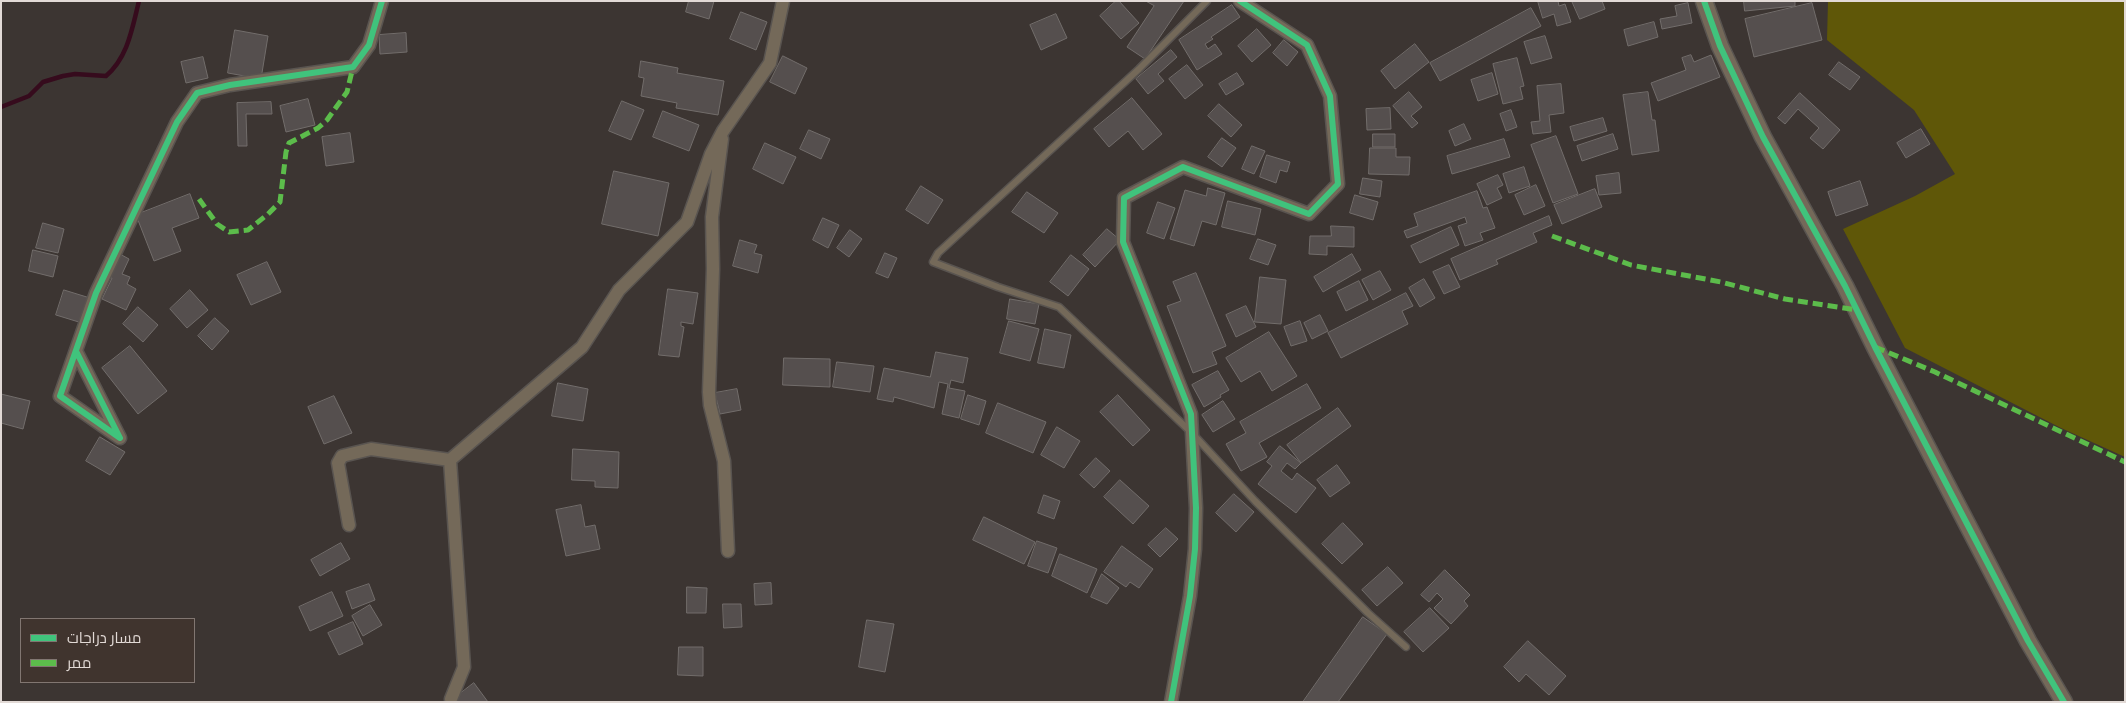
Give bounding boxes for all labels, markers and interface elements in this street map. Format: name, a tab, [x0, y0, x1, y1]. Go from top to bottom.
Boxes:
legend	[20, 618, 195, 683]
text: مسار دراجات	[67, 628, 141, 646]
text: ممر	[67, 653, 91, 671]

